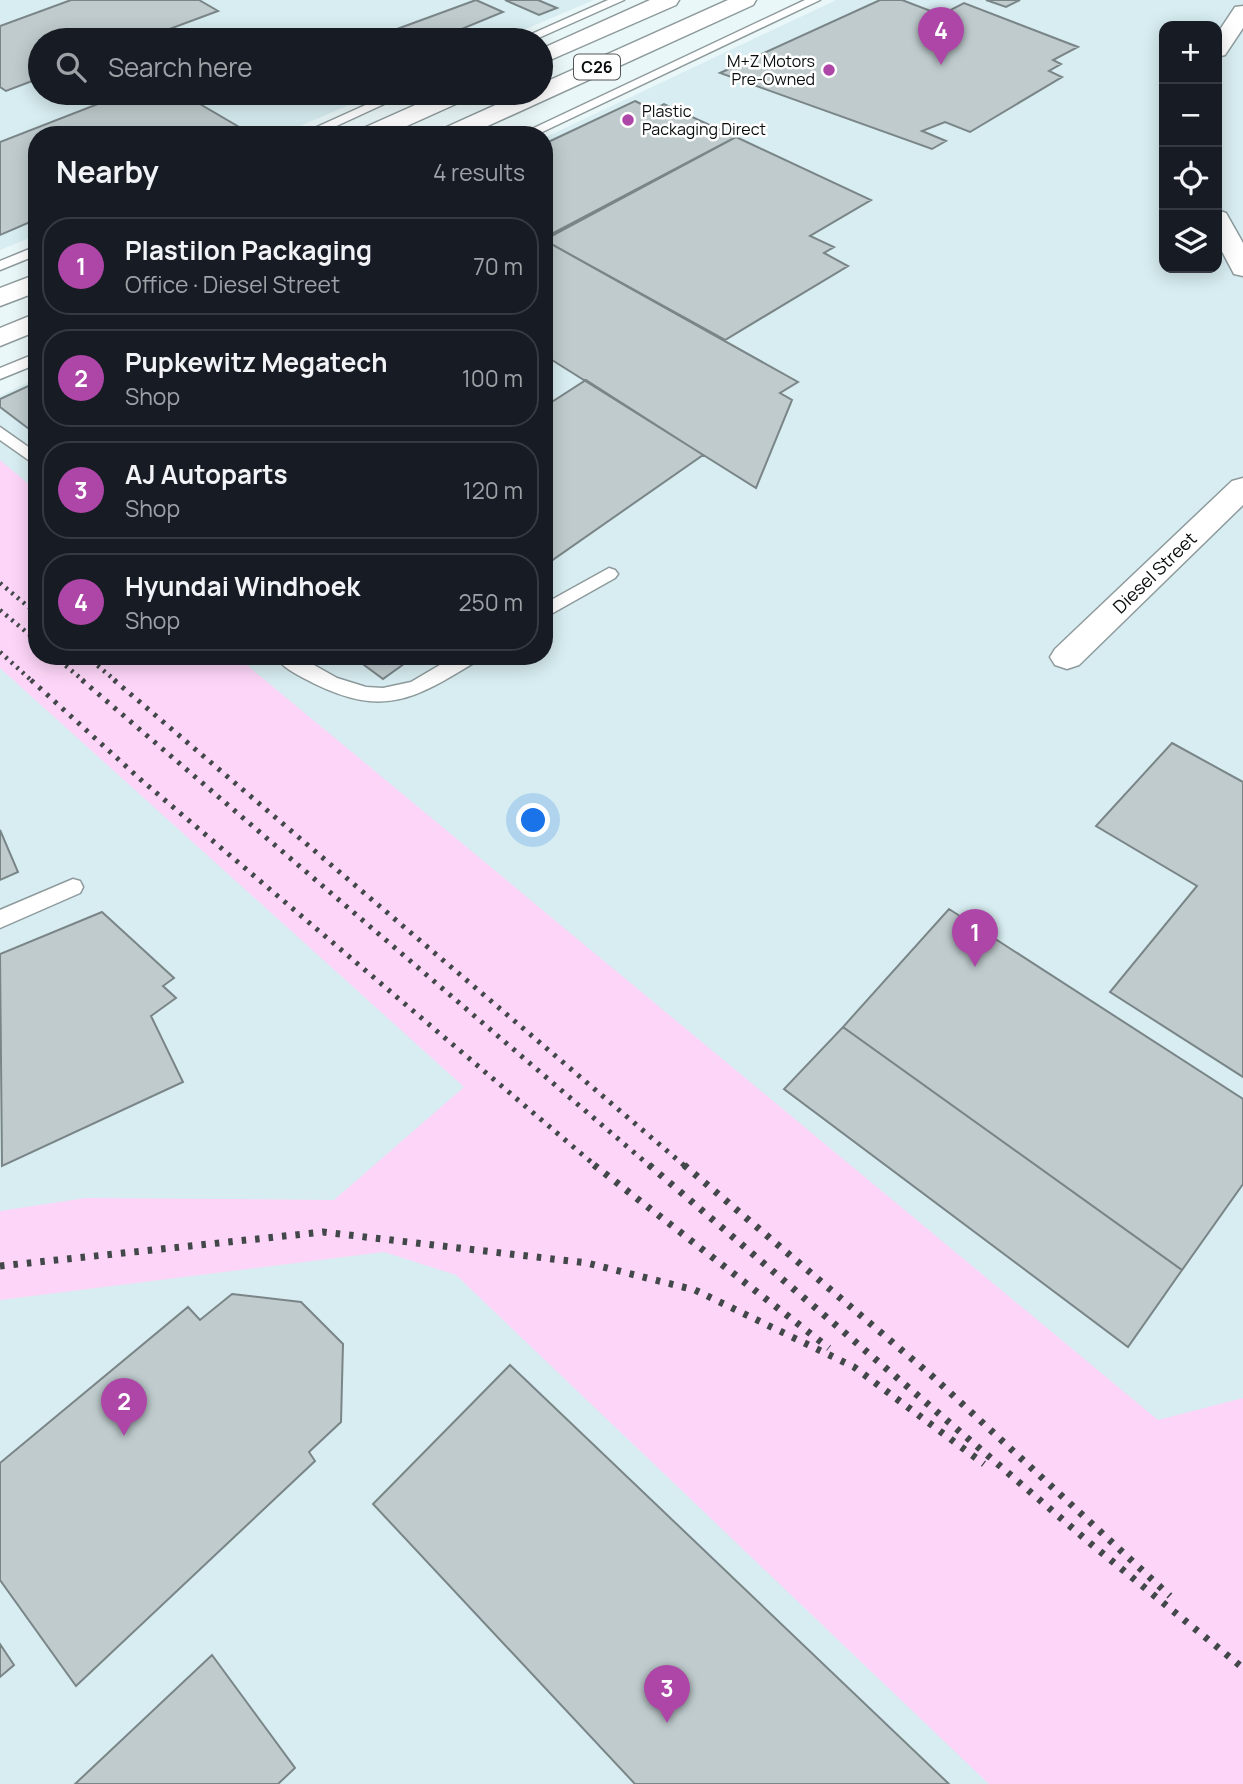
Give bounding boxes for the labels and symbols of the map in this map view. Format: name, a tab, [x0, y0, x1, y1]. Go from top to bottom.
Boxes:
pin: 4	[918, 7, 964, 65]
place label: M+Z Motors Pre-Owned	[727, 50, 815, 90]
road number: C26	[574, 54, 620, 80]
marker: M+Z Motors Pre-Owned	[821, 62, 837, 78]
place label: Plastic Packaging Direct	[642, 100, 766, 140]
marker: Plastic Packaging Direct	[620, 112, 636, 128]
street label: Diesel Street	[1107, 526, 1201, 618]
your location	[516, 803, 550, 837]
pin: 1	[952, 909, 998, 967]
pin: 2	[101, 1378, 147, 1436]
pin: 3	[644, 1665, 690, 1723]

